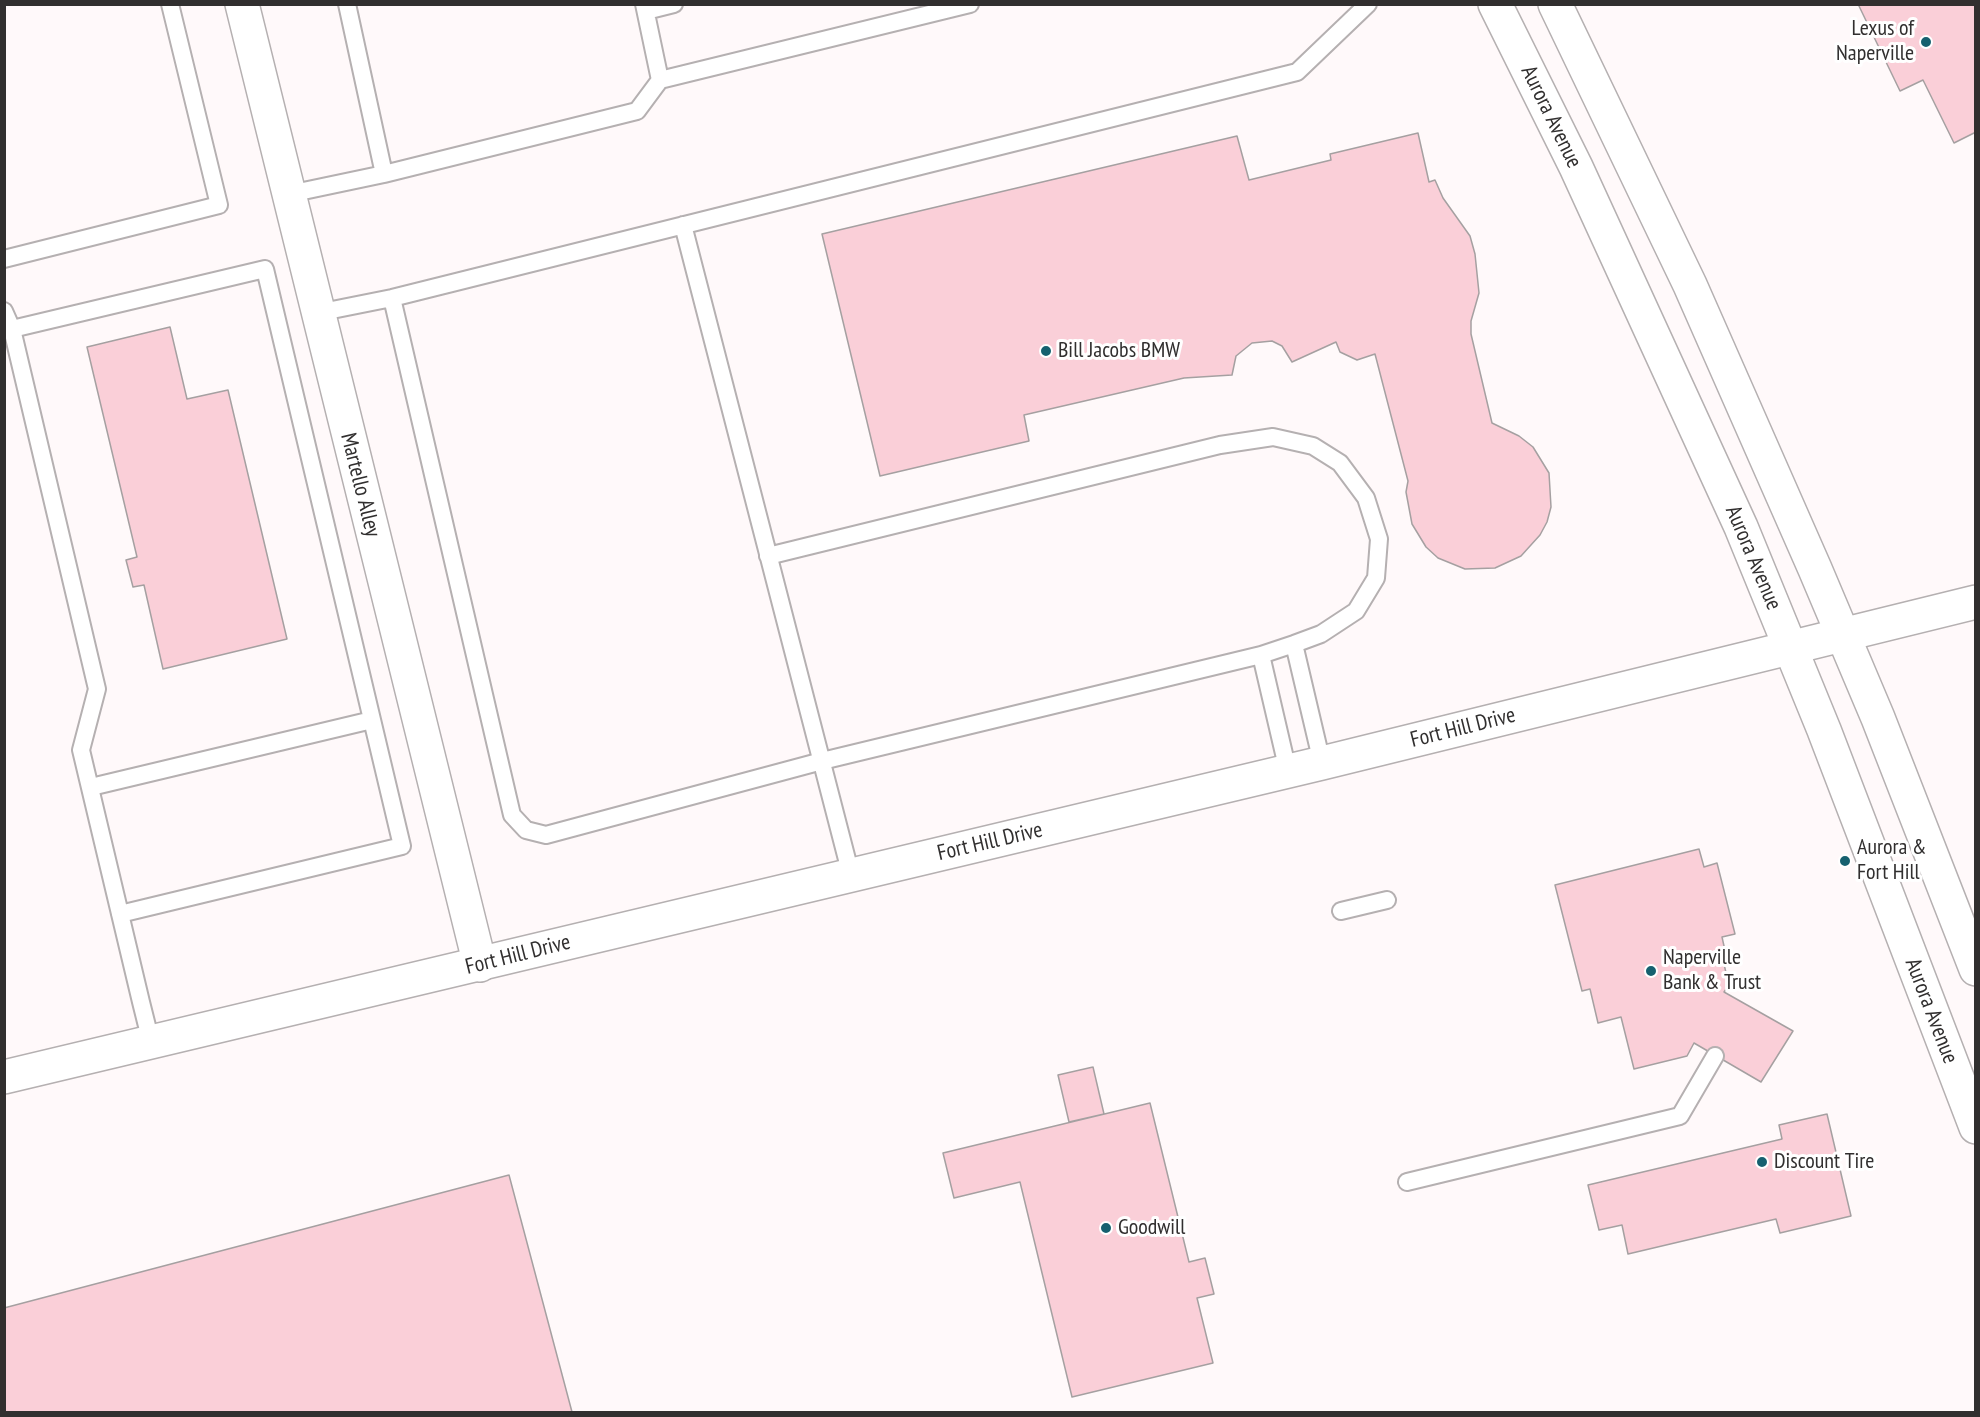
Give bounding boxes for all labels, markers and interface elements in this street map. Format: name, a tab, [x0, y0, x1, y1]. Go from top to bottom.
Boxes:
place label: Lexus of Naperville	[1836, 16, 1914, 68]
marker: Lexus of Naperville	[1919, 35, 1933, 49]
street label: Aurora Avenue	[1515, 62, 1587, 172]
place label: Bill Jacobs BMW	[1058, 338, 1180, 364]
marker: Bill Jacobs BMW	[1039, 344, 1053, 358]
street label: Martello Alley	[334, 430, 386, 540]
street label: Aurora Avenue	[1719, 502, 1787, 614]
street label: Fort Hill Drive	[1408, 702, 1518, 754]
street label: Fort Hill Drive	[935, 817, 1045, 867]
place label: Aurora & Fort Hill	[1857, 835, 1926, 886]
marker: Aurora & Fort Hill	[1838, 854, 1852, 868]
street label: Fort Hill Drive	[463, 929, 573, 981]
place label: Naperville Bank & Trust	[1663, 945, 1761, 996]
street label: Aurora Avenue	[1899, 955, 1963, 1067]
marker: Naperville Bank & Trust	[1644, 964, 1658, 978]
place label: Discount Tire	[1774, 1149, 1874, 1175]
marker: Discount Tire	[1755, 1155, 1769, 1169]
place label: Goodwill	[1118, 1215, 1185, 1241]
marker: Goodwill	[1099, 1221, 1113, 1235]

